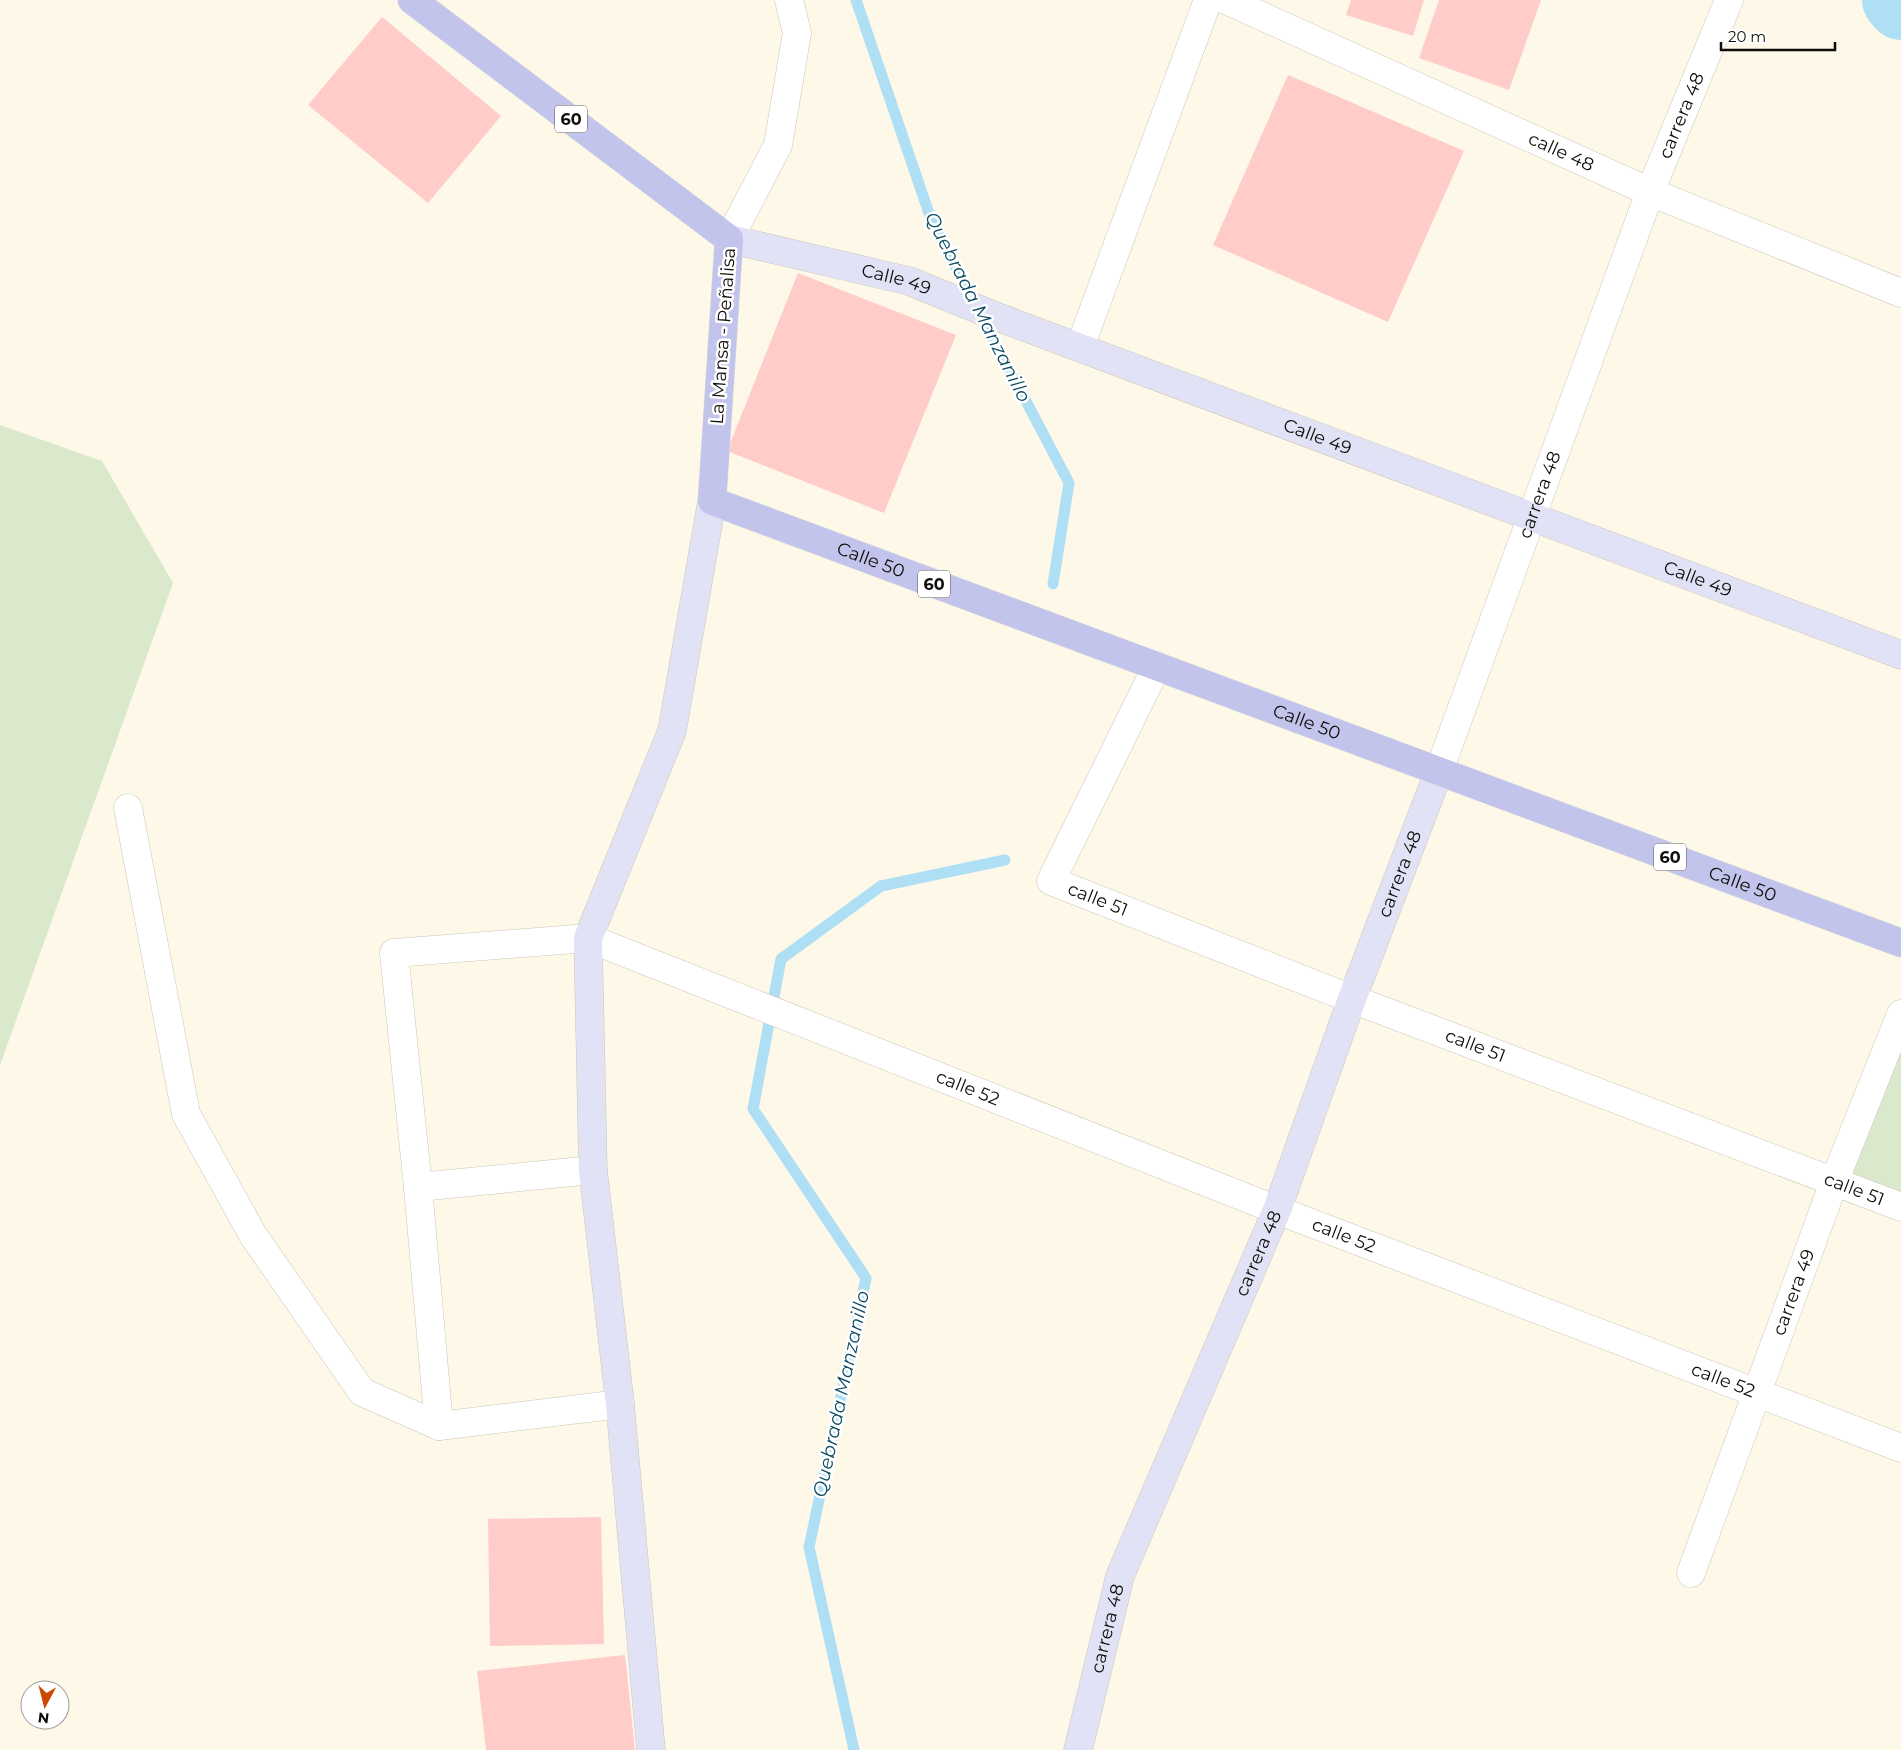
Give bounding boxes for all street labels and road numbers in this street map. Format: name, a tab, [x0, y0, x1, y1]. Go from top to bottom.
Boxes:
street label: carrera 48	[1654, 69, 1709, 162]
road number: 60	[555, 106, 587, 132]
street label: calle 48	[1525, 127, 1597, 176]
street label: La Mansa - Peñalisa	[706, 247, 740, 425]
street label: Calle 49	[859, 259, 934, 300]
street label: Calle 49	[1280, 414, 1355, 459]
street label: carrera 48	[1514, 448, 1566, 541]
street label: Calle 50	[834, 537, 908, 583]
street label: Calle 49	[1661, 556, 1735, 602]
road number: 60	[918, 570, 950, 598]
street label: Calle 50	[1270, 699, 1344, 745]
street label: carrera 48	[1373, 827, 1426, 920]
road number: 60	[1654, 844, 1686, 870]
street label: Calle 50	[1706, 861, 1779, 907]
street label: calle 51	[1065, 878, 1131, 921]
street label: calle 51	[1442, 1024, 1509, 1067]
street label: calle 52	[933, 1065, 1003, 1110]
street label: calle 51	[1821, 1168, 1887, 1211]
street label: carrera 48	[1230, 1207, 1286, 1300]
street label: calle 52	[1309, 1213, 1379, 1258]
street label: carrera 49	[1768, 1246, 1820, 1338]
street label: calle 52	[1688, 1358, 1758, 1402]
street label: carrera 48	[1086, 1582, 1129, 1675]

